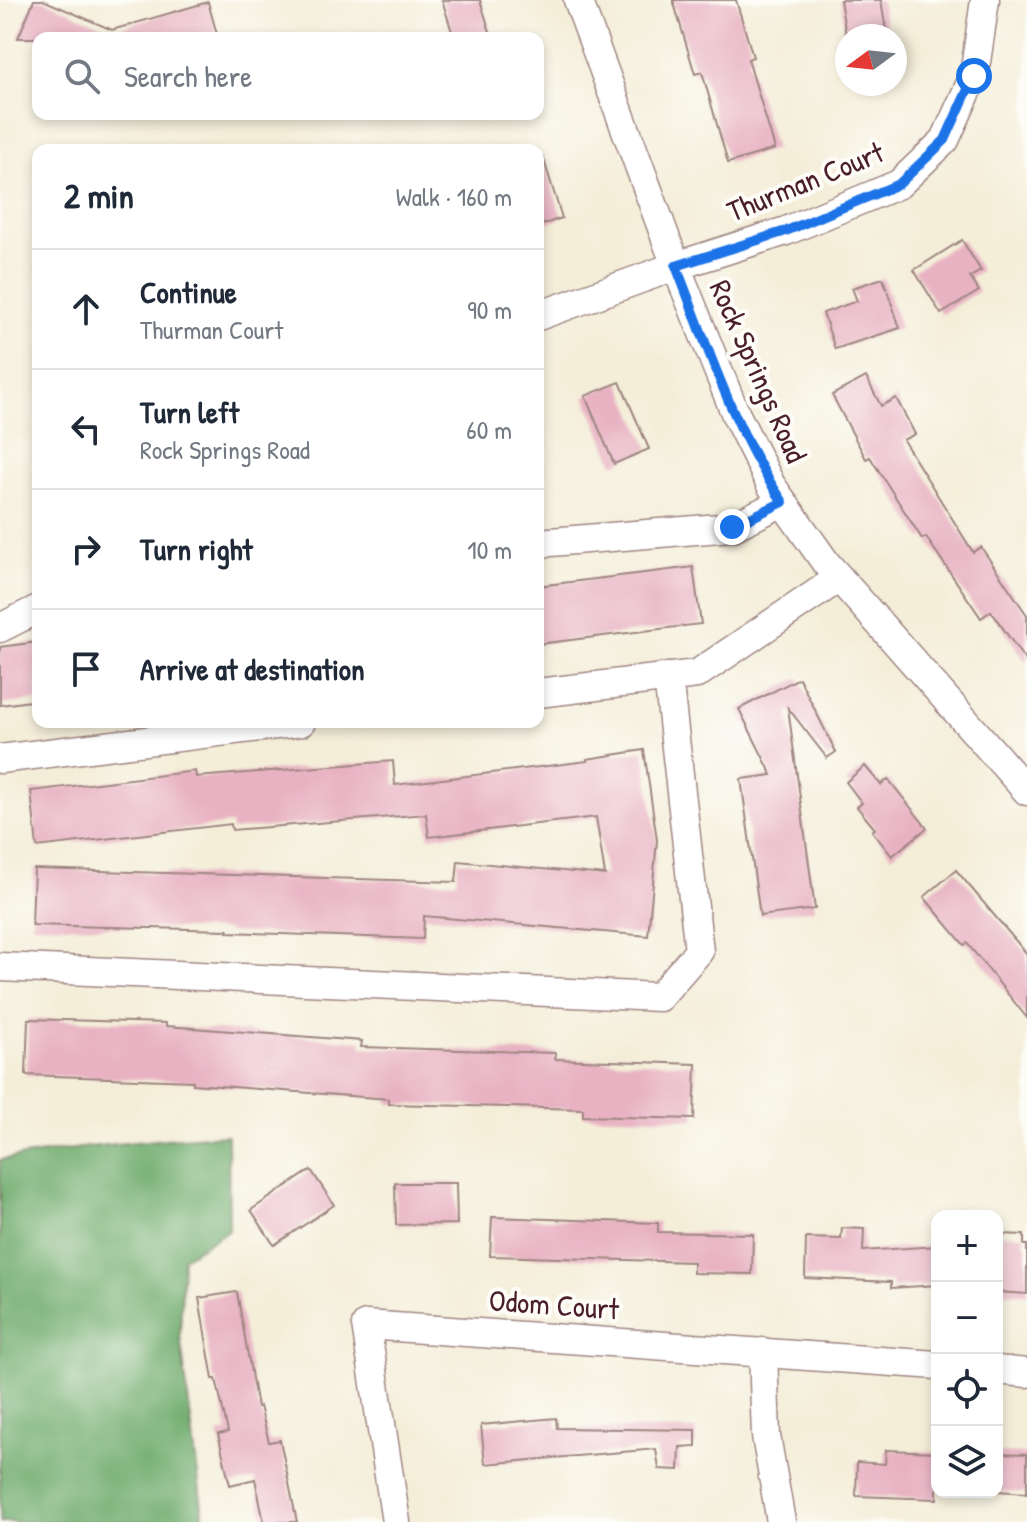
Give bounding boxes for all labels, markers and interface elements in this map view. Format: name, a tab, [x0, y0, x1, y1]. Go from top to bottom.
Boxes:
north arrow	[835, 24, 907, 96]
search box	[32, 32, 544, 120]
icon: search	[60, 54, 104, 98]
text: Search here	[124, 56, 252, 96]
route start	[956, 58, 992, 94]
street label: Thurman Court	[721, 131, 890, 230]
text: 2 min	[64, 173, 134, 219]
text: Walk · 160 m	[396, 179, 512, 214]
text: Continue	[140, 272, 237, 312]
street label: Rock Springs Road	[701, 273, 817, 469]
icon: ahead	[64, 287, 108, 331]
text: 90 m	[467, 292, 512, 327]
text: Thurman Court	[140, 312, 283, 347]
text: Turn left	[140, 392, 239, 432]
icon: left	[64, 407, 108, 451]
text: 60 m	[466, 412, 512, 447]
text: Rock Springs Road	[140, 432, 310, 467]
route end	[714, 509, 750, 545]
icon: right	[64, 527, 108, 571]
text: Turn right	[140, 529, 253, 569]
text: 10 m	[467, 532, 512, 567]
icon: arrive	[64, 647, 108, 691]
text: Arrive at destination	[140, 649, 365, 689]
map controls	[931, 1210, 1003, 1498]
button: +	[931, 1210, 1003, 1282]
street label: Odom Court	[488, 1280, 621, 1329]
button: −	[931, 1282, 1003, 1354]
button: locate	[931, 1354, 1003, 1426]
button: layers	[931, 1426, 1003, 1498]

